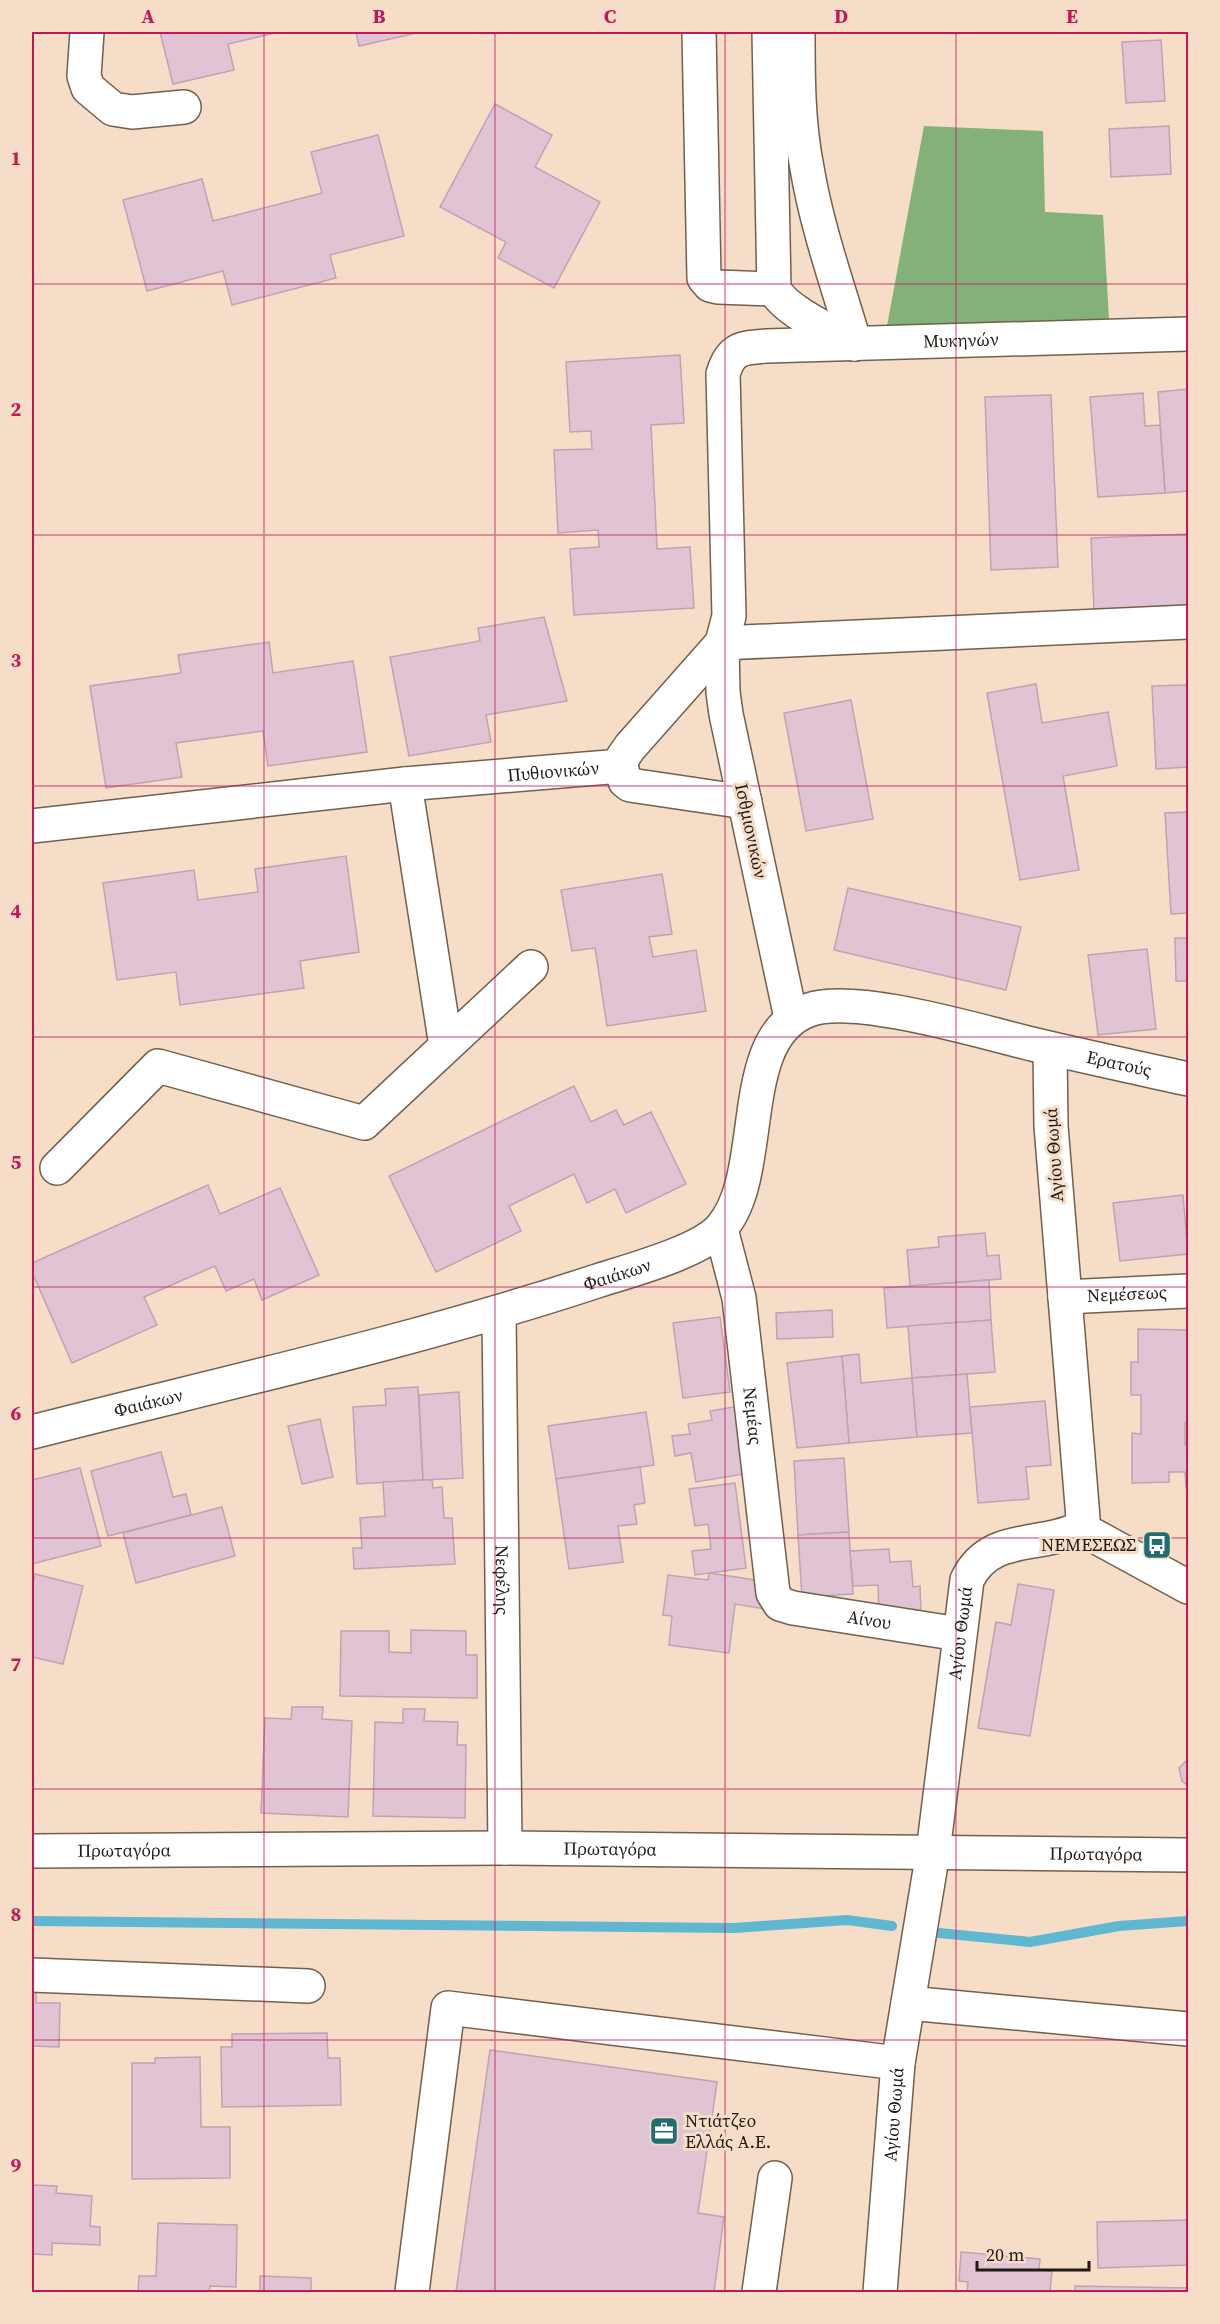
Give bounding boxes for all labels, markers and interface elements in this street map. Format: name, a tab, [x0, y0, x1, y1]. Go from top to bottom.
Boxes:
text: A	[141, 2, 155, 30]
text: B	[372, 2, 386, 30]
text: C	[604, 2, 616, 30]
text: D	[834, 2, 848, 30]
text: E	[1066, 2, 1078, 30]
text: 1	[11, 144, 21, 172]
street label: Μυκηνών	[923, 326, 999, 354]
text: 2	[11, 395, 22, 423]
text: 3	[11, 646, 22, 674]
street label: Πυθιονικών	[506, 755, 600, 787]
street label: Ισθμιονικών	[729, 781, 774, 881]
text: 4	[11, 897, 22, 925]
street label: Ερατούς	[1084, 1044, 1154, 1083]
street label: Αγίου Θωμά	[1038, 1107, 1069, 1203]
text: 5	[11, 1148, 22, 1176]
street label: Φαιάκων	[580, 1252, 654, 1297]
street label: Νεμέσεως	[1086, 1279, 1168, 1308]
street label: Φαιάκων	[111, 1382, 185, 1423]
street label: Νεμέας	[737, 1386, 769, 1446]
text: 6	[11, 1399, 22, 1427]
bus stop icon: ΝΕΜΕΣΕΩΣ	[1141, 1529, 1173, 1561]
place label: ΝΕΜΕΣΕΩΣ	[1041, 1532, 1136, 1557]
street label: Νεφέλης	[490, 1545, 515, 1615]
street label: Αγίου Θωμά	[942, 1585, 978, 1681]
street label: Αίνου	[845, 1604, 893, 1635]
text: 7	[11, 1650, 22, 1678]
street label: Πρωταγόρα	[563, 1836, 657, 1862]
street label: Πρωταγόρα	[77, 1837, 171, 1863]
street label: Πρωταγόρα	[1049, 1841, 1143, 1867]
text: 8	[11, 1900, 21, 1928]
street label: Αγίου Θωμά	[877, 2067, 910, 2162]
place label: Ντιάτζεο Ελλάς Α.Ε.	[685, 2108, 771, 2154]
office icon: Ντιάτζεο Ελλάς Α.Ε.	[648, 2115, 680, 2147]
text: 9	[11, 2151, 22, 2179]
scale bar	[977, 2234, 1090, 2272]
text: 20 m	[986, 2242, 1024, 2267]

